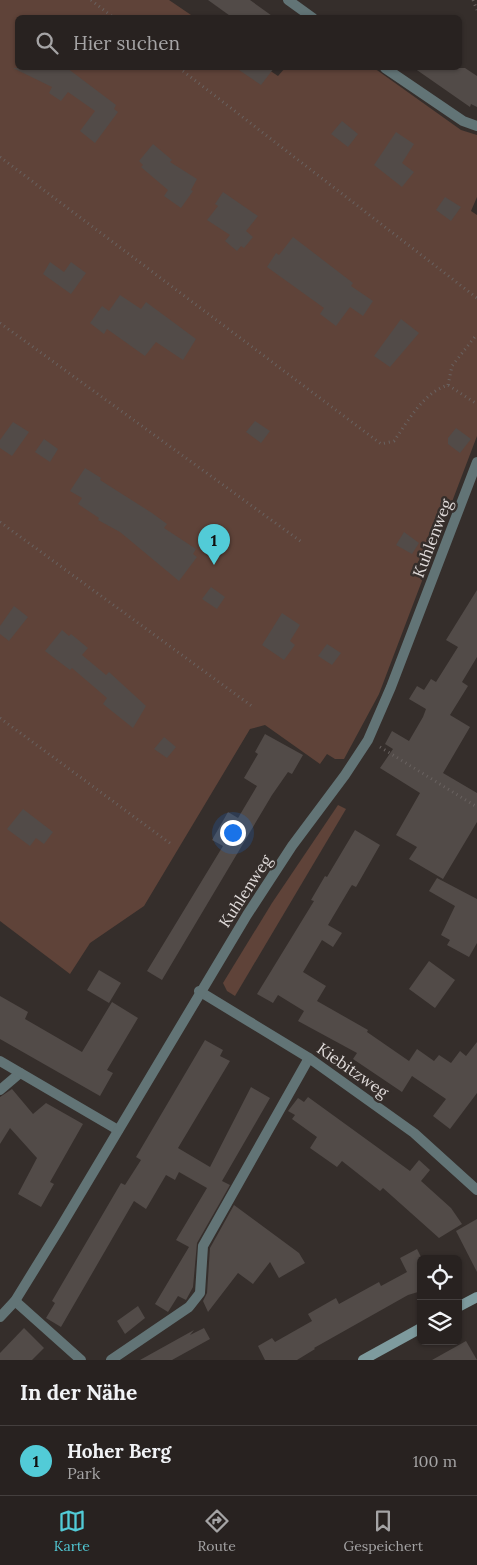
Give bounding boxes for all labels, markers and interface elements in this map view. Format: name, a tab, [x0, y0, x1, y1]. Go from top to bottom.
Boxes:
search box	[15, 15, 462, 70]
icon: search	[33, 29, 61, 57]
text: Hier suchen	[73, 31, 180, 55]
street label: Kuhlenweg	[408, 495, 457, 580]
pin: 1	[198, 524, 230, 565]
your location	[220, 820, 246, 846]
street label: Kuhlenweg	[214, 850, 276, 931]
street label: Kiebitzweg	[313, 1038, 394, 1103]
map controls	[417, 1255, 462, 1345]
button: locate	[417, 1255, 462, 1300]
button: layers	[417, 1300, 462, 1345]
text: In der Nähe	[20, 1379, 137, 1406]
text: Hoher Berg	[67, 1439, 171, 1463]
text: 1	[33, 1451, 39, 1471]
text: 100 m	[413, 1451, 457, 1471]
text: Park	[67, 1463, 100, 1483]
tab: Karte	[54, 1507, 90, 1555]
tab: Route	[198, 1507, 236, 1555]
tab: Gespeichert	[344, 1507, 423, 1555]

